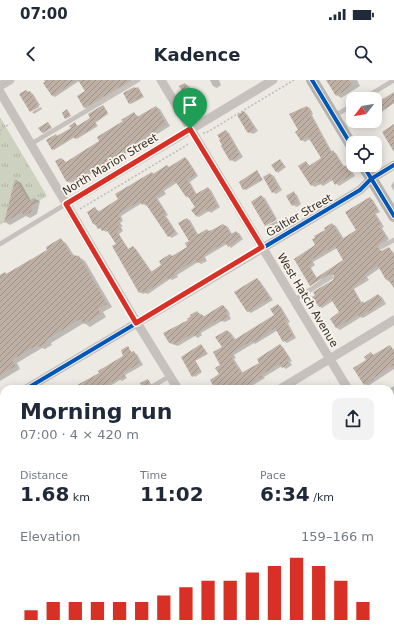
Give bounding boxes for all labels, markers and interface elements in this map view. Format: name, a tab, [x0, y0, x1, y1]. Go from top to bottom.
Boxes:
text: 07:00	[20, 5, 68, 23]
icon: back	[20, 43, 42, 65]
icon: search	[352, 43, 374, 65]
text: Kadence	[154, 44, 240, 65]
pin	[173, 88, 207, 129]
north arrow	[346, 92, 382, 128]
map controls	[346, 92, 382, 172]
icon: arrive	[179, 94, 201, 116]
street label: North Marion Street	[60, 131, 161, 198]
button: locate	[346, 136, 382, 172]
street label: Galtier Street	[264, 191, 335, 240]
street label: West Hatch Avenue	[274, 251, 341, 350]
button: share	[332, 398, 374, 440]
text: Morning run	[20, 399, 172, 424]
text: 07:00 · 4 × 420 m	[20, 427, 139, 442]
text: Distance	[20, 469, 68, 482]
text: Time	[140, 469, 167, 482]
text: Pace	[260, 469, 286, 482]
text: 1.68	[20, 482, 69, 506]
text: 11:02	[140, 482, 204, 506]
text: 6:34	[260, 482, 310, 506]
text: km	[69, 491, 90, 504]
text: /km	[310, 491, 334, 504]
text: Elevation	[20, 529, 80, 544]
text: 159–166 m	[301, 529, 374, 544]

